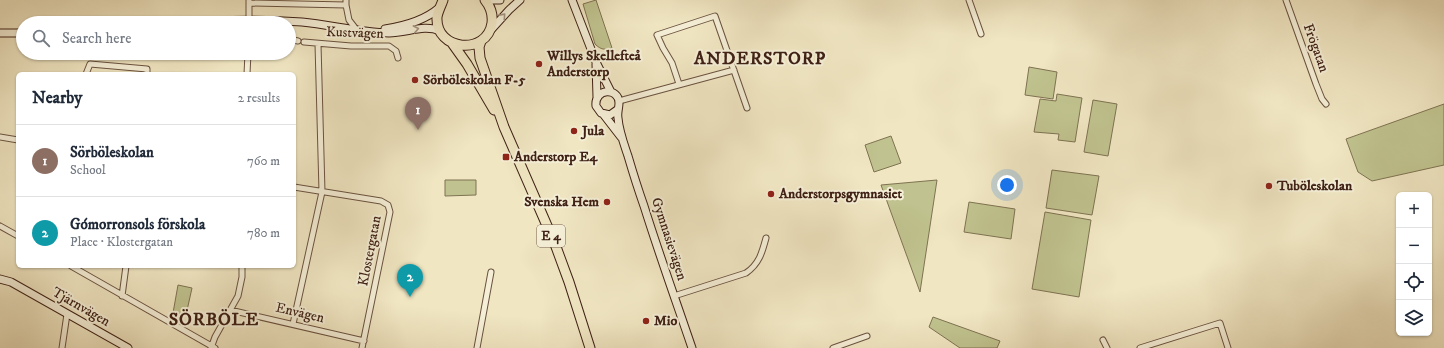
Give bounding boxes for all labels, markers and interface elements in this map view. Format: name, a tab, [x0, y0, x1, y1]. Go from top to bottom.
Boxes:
one-way arrow	[499, 14, 506, 21]
search box	[16, 16, 296, 60]
street label: Frögatan	[1299, 21, 1333, 75]
street label: Kustvägen	[326, 23, 385, 43]
one-way arrow	[413, 26, 420, 34]
icon: search	[30, 27, 52, 49]
text: Search here	[62, 29, 131, 48]
place label: Willys Skellefteå Anderstorp	[546, 47, 642, 81]
district label: ANDERSTORP	[693, 48, 826, 70]
marker: Willys Skellefteå Anderstorp	[534, 59, 544, 69]
place label: Sörböleskolan F-5	[423, 71, 526, 89]
marker: Sörböleskolan F-5	[410, 75, 420, 85]
text: Nearby	[32, 87, 82, 109]
text: 2 results	[238, 90, 280, 106]
pin: 1	[405, 97, 431, 130]
place label: Jula	[580, 122, 605, 140]
marker: Jula	[569, 126, 579, 136]
text: Sörböleskolan	[70, 143, 154, 162]
place label: Anderstorp E4	[513, 148, 598, 166]
marker: Anderstorp E4	[501, 152, 511, 162]
text: 1	[43, 153, 47, 169]
text: 760 m	[247, 153, 280, 169]
text: School	[70, 162, 106, 178]
your location	[997, 175, 1017, 195]
place label: Tuböleskolan	[1276, 177, 1353, 195]
marker: Tuböleskolan	[1264, 181, 1274, 191]
place label: Anderstorpsgymnasiet	[778, 185, 902, 203]
marker: Anderstorpsgymnasiet	[766, 189, 776, 199]
map controls	[1396, 192, 1432, 336]
button: +	[1396, 192, 1432, 228]
place label: Svenska Hem	[524, 193, 599, 211]
street label: Gymnasievägen	[647, 195, 691, 283]
marker: Svenska Hem	[602, 197, 612, 207]
street label: Klostergatan	[354, 214, 386, 288]
text: Gómorronsols förskola	[70, 215, 205, 234]
text: 2	[42, 225, 48, 241]
text: 780 m	[247, 225, 280, 241]
road number: E 4	[537, 225, 565, 247]
button: −	[1396, 228, 1432, 264]
text: Place · Klostergatan	[70, 234, 173, 250]
pin: 2	[397, 264, 423, 297]
button: locate	[1396, 264, 1432, 300]
street label: Tjärnvägen	[49, 283, 114, 331]
street label: Envägen	[274, 299, 327, 327]
button: layers	[1396, 300, 1432, 336]
district label: SÖRBÖLE	[169, 308, 259, 331]
place label: Mio	[654, 312, 677, 330]
marker: Mio	[641, 316, 651, 326]

